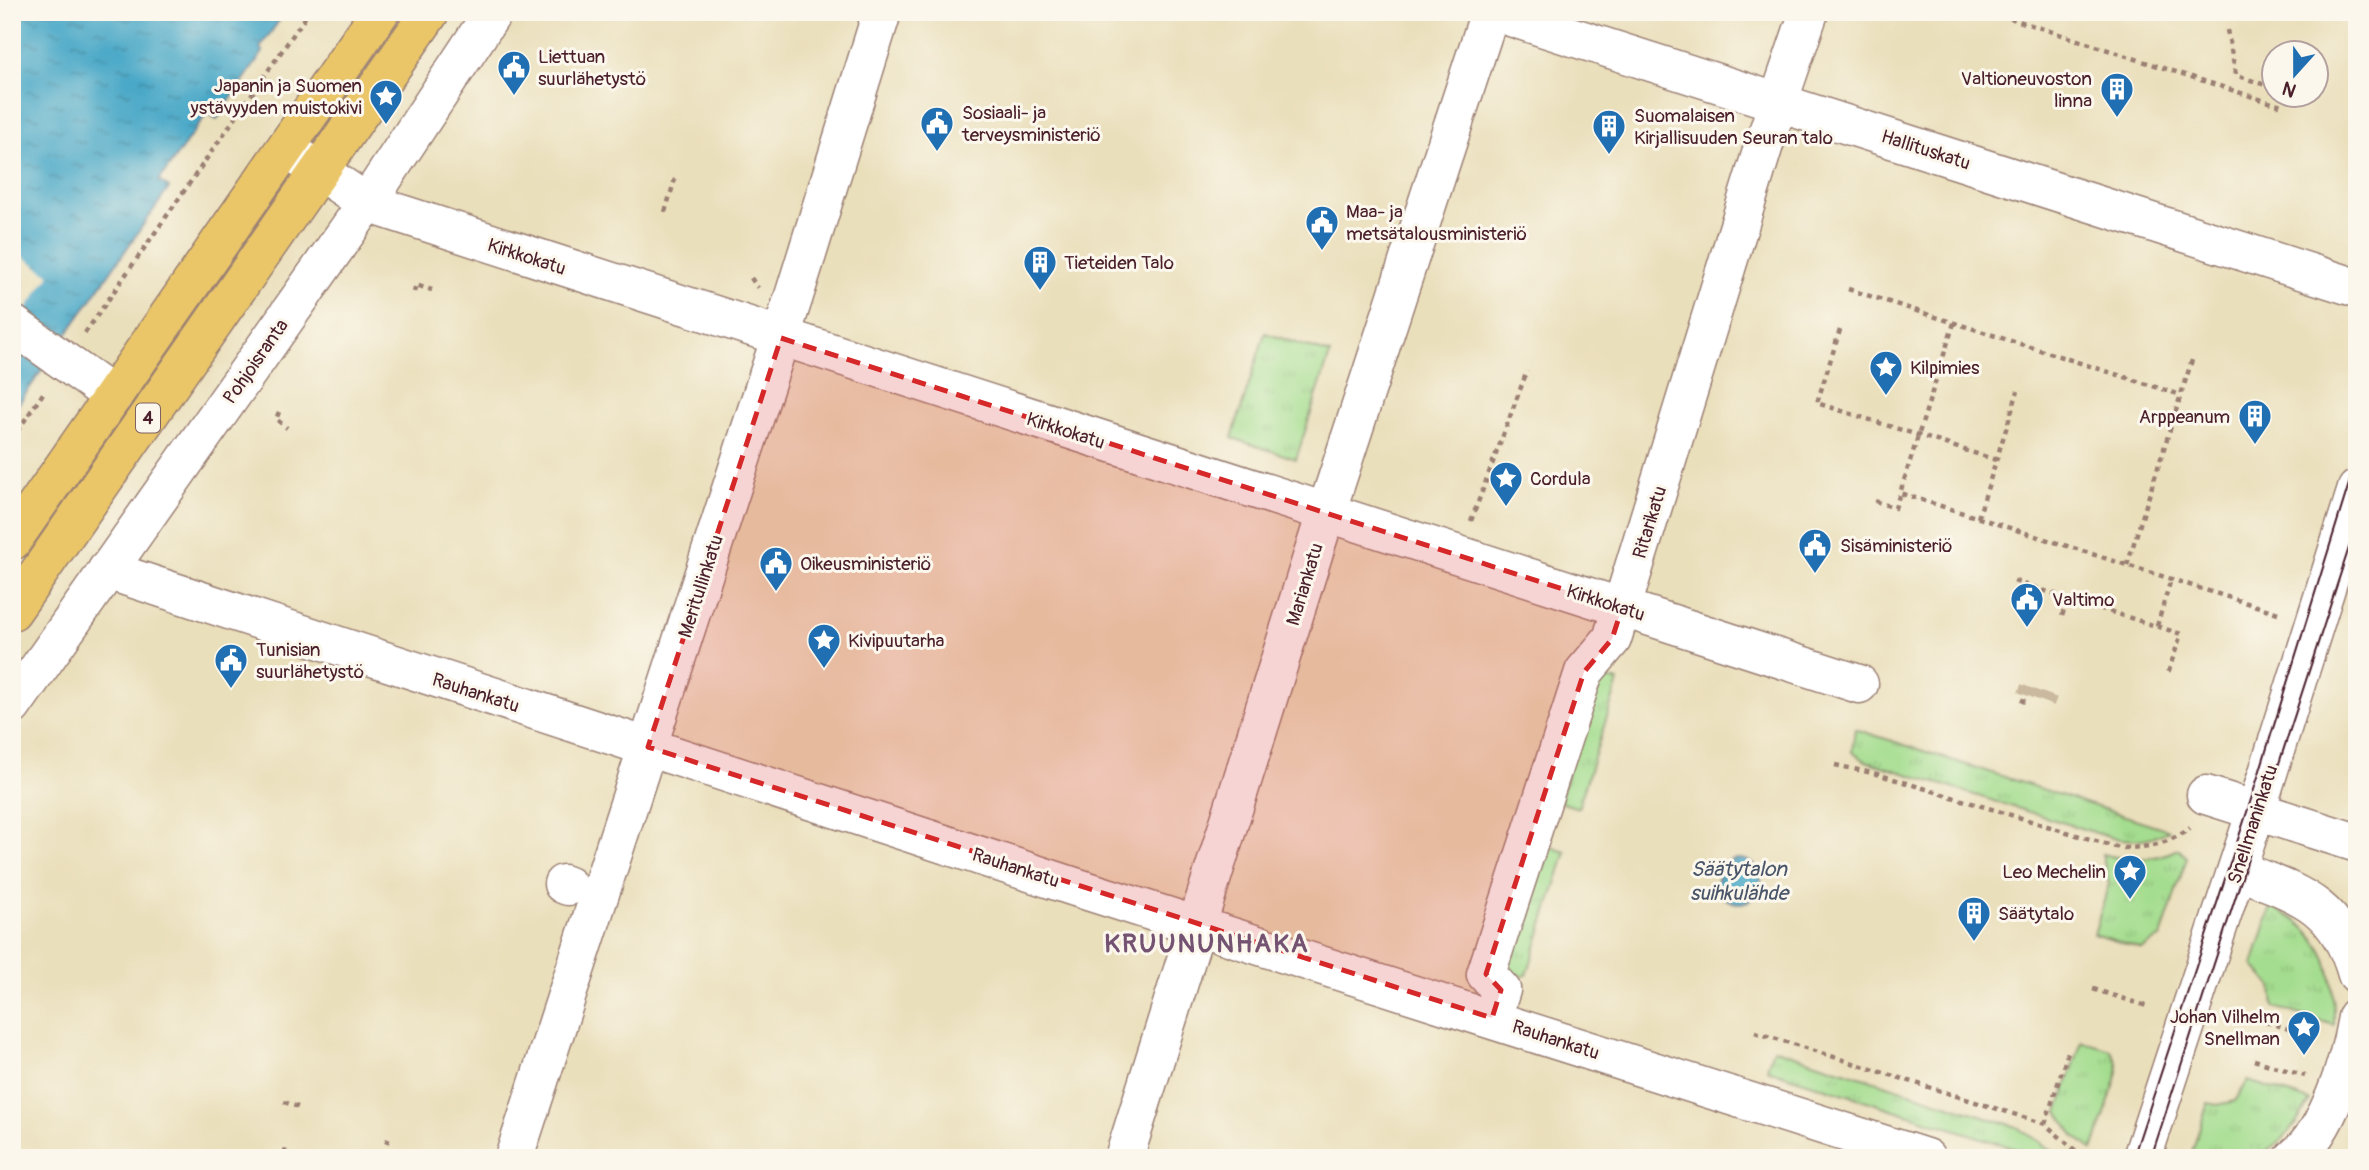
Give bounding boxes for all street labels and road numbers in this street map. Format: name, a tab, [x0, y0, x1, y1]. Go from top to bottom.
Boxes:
street label: Hallituskatu	[1878, 124, 1973, 176]
street label: Kirkkokatu	[484, 233, 569, 281]
street label: Pohjoisranta	[218, 314, 294, 409]
road number: 4	[136, 404, 160, 432]
street label: Kirkkokatu	[1023, 407, 1108, 455]
street label: Ritarikatu	[1628, 483, 1672, 561]
street label: Meritullinkatu	[673, 532, 729, 641]
street label: Mariankatu	[1281, 540, 1329, 628]
street label: Kirkkokatu	[1563, 579, 1648, 627]
street label: Rauhankatu	[429, 668, 522, 718]
street label: Snellmaninkatu	[2222, 762, 2283, 887]
street label: Rauhankatu	[969, 843, 1062, 893]
street label: Rauhankatu	[1509, 1015, 1602, 1065]

